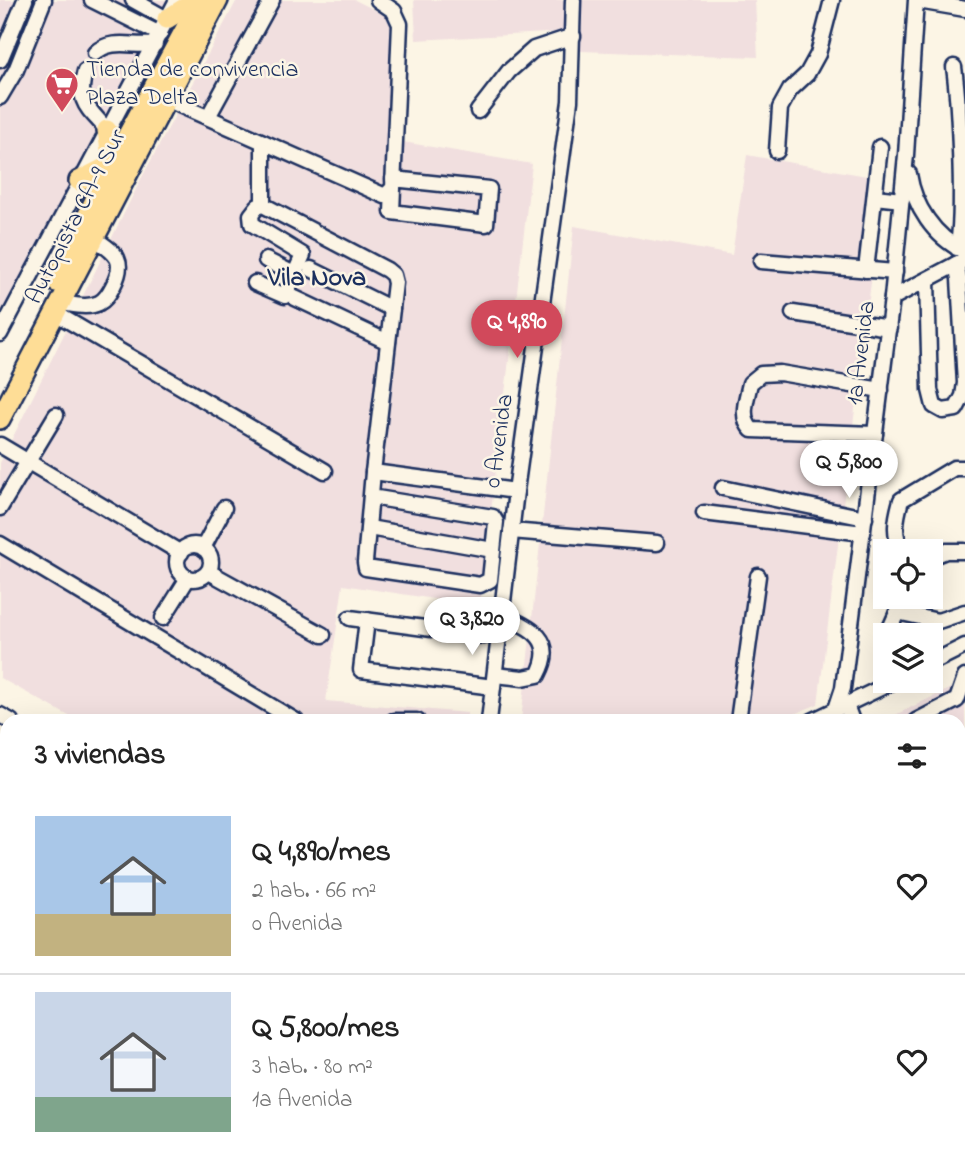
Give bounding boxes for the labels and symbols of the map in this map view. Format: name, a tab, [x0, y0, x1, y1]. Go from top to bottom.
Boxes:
place label: Tienda de convivencia Plaza Delta	[86, 53, 298, 116]
supermarket icon: Tienda de convivencia Plaza Delta	[43, 65, 81, 114]
street label: Autopista CA-9 Sur	[18, 123, 136, 311]
district label: Vila Nova	[267, 260, 366, 298]
street label: 1a Avenida	[838, 299, 886, 407]
pin: Q 4,890	[452, 300, 582, 360]
street label: 0 Avenida	[476, 392, 524, 490]
pin: Q 5,800	[784, 440, 914, 500]
pin: Q 3,820	[407, 598, 537, 657]

